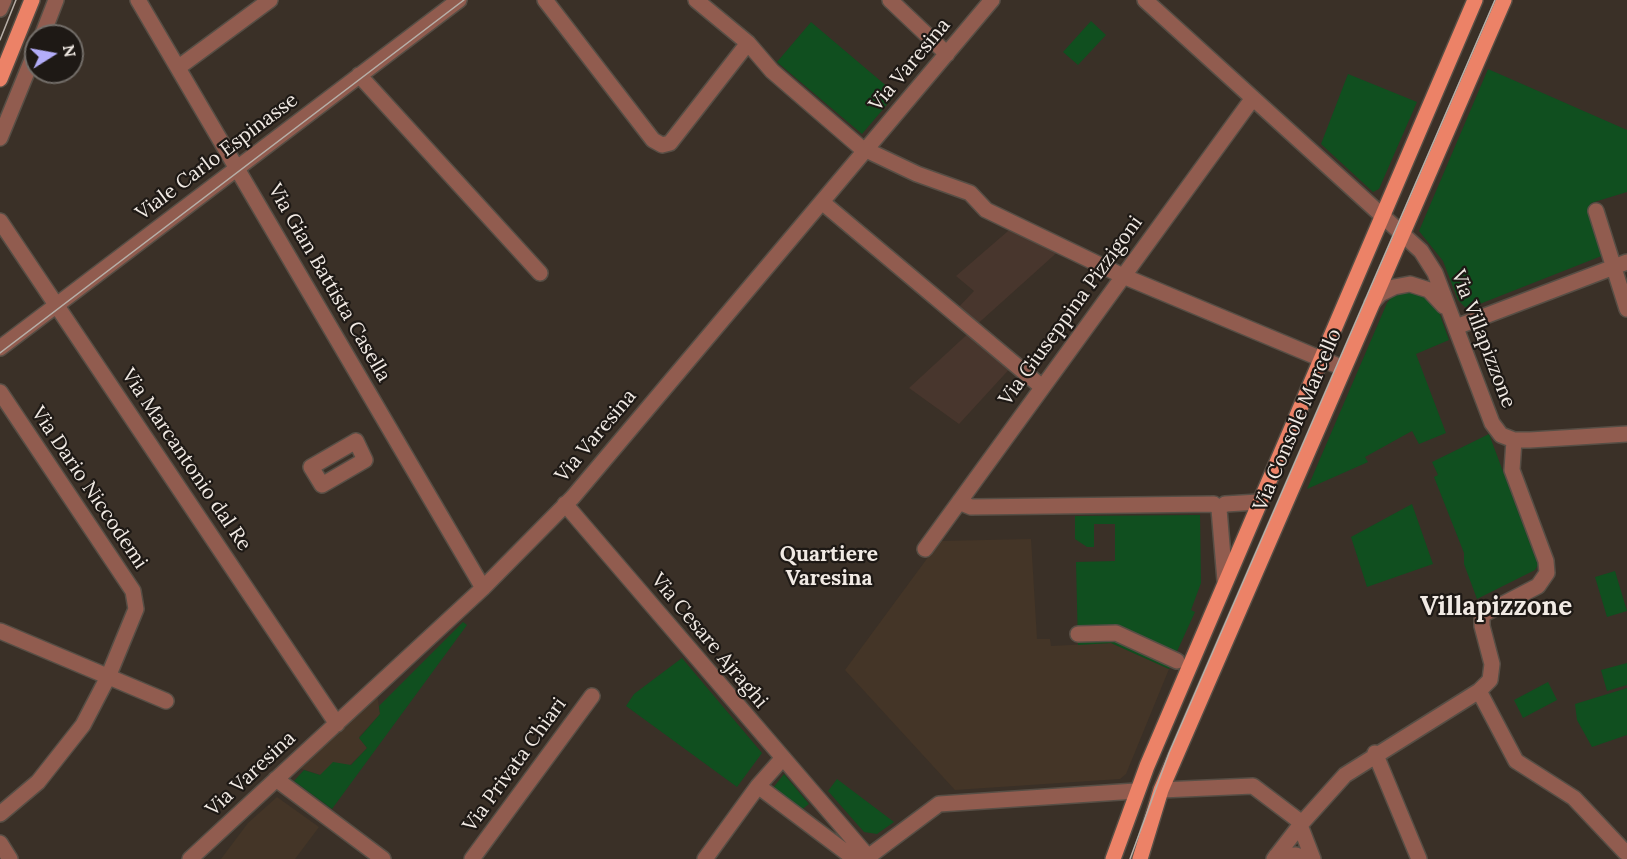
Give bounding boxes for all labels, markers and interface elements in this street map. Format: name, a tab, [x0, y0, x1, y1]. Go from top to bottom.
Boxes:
street label: Via Varesina	[864, 14, 956, 116]
north arrow	[24, 24, 84, 84]
text: N	[59, 43, 81, 59]
street label: Viale Carlo Espinasse	[131, 88, 303, 226]
street label: Via Gian Battista Casella	[262, 180, 396, 386]
street label: Via Giuseppina Pizzigoni	[994, 212, 1148, 410]
street label: Via Villapizzone	[1446, 267, 1520, 411]
street label: Via Console Marcello	[1249, 325, 1347, 515]
street label: Via Marcantonio dal Re	[116, 364, 256, 556]
street label: Via Varesina	[550, 385, 642, 487]
street label: Via Dario Niccodemi	[26, 402, 152, 574]
district label: Quartiere Varesina	[780, 542, 878, 592]
street label: Via Cesare Ajraghi	[646, 569, 772, 713]
district label: Villapizzone	[1420, 592, 1572, 624]
street label: Via Privata Chiari	[458, 693, 572, 837]
street label: Via Varesina	[201, 726, 301, 822]

